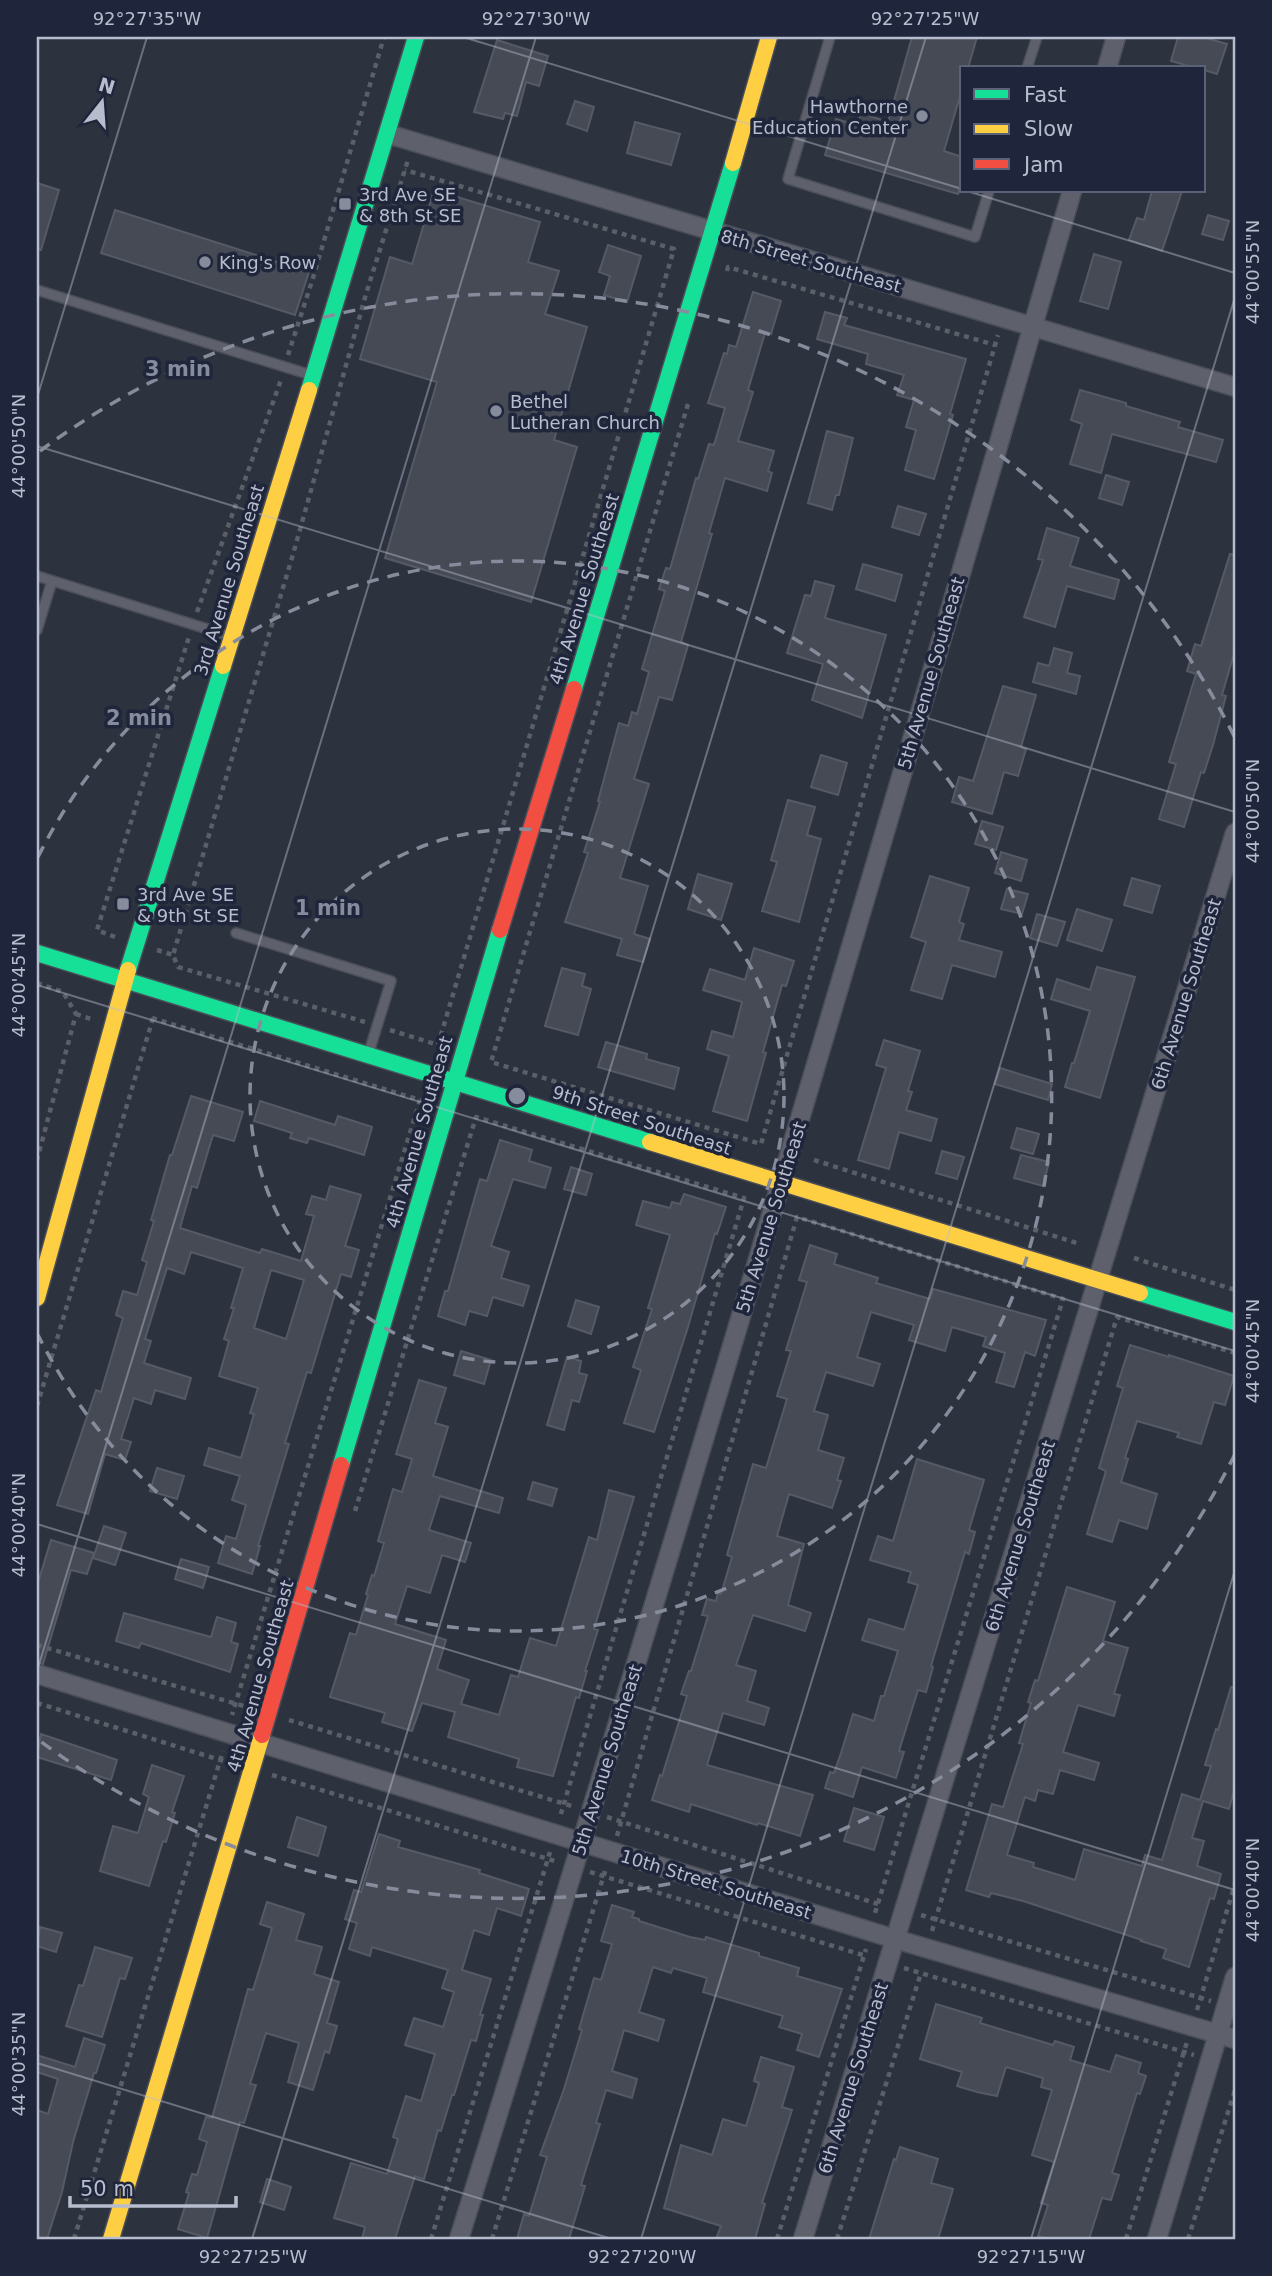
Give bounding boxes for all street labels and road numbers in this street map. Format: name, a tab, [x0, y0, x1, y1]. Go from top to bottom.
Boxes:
street label: 8th Street Southeast	[718, 225, 904, 297]
street label: 3rd Avenue Southeast	[190, 482, 268, 678]
street label: 4th Avenue Southeast	[545, 491, 623, 687]
street label: 5th Avenue Southeast	[893, 574, 969, 772]
street label: 6th Avenue Southeast	[1147, 896, 1225, 1092]
street label: 4th Avenue Southeast	[381, 1033, 457, 1231]
street label: 9th Street Southeast	[550, 1081, 734, 1159]
street label: 5th Avenue Southeast	[732, 1119, 810, 1315]
street label: 6th Avenue Southeast	[981, 1438, 1059, 1634]
street label: 4th Avenue Southeast	[222, 1577, 298, 1775]
street label: 5th Avenue Southeast	[568, 1662, 646, 1858]
street label: 10th Street Southeast	[618, 1845, 814, 1923]
street label: 6th Avenue Southeast	[814, 1980, 892, 2176]

